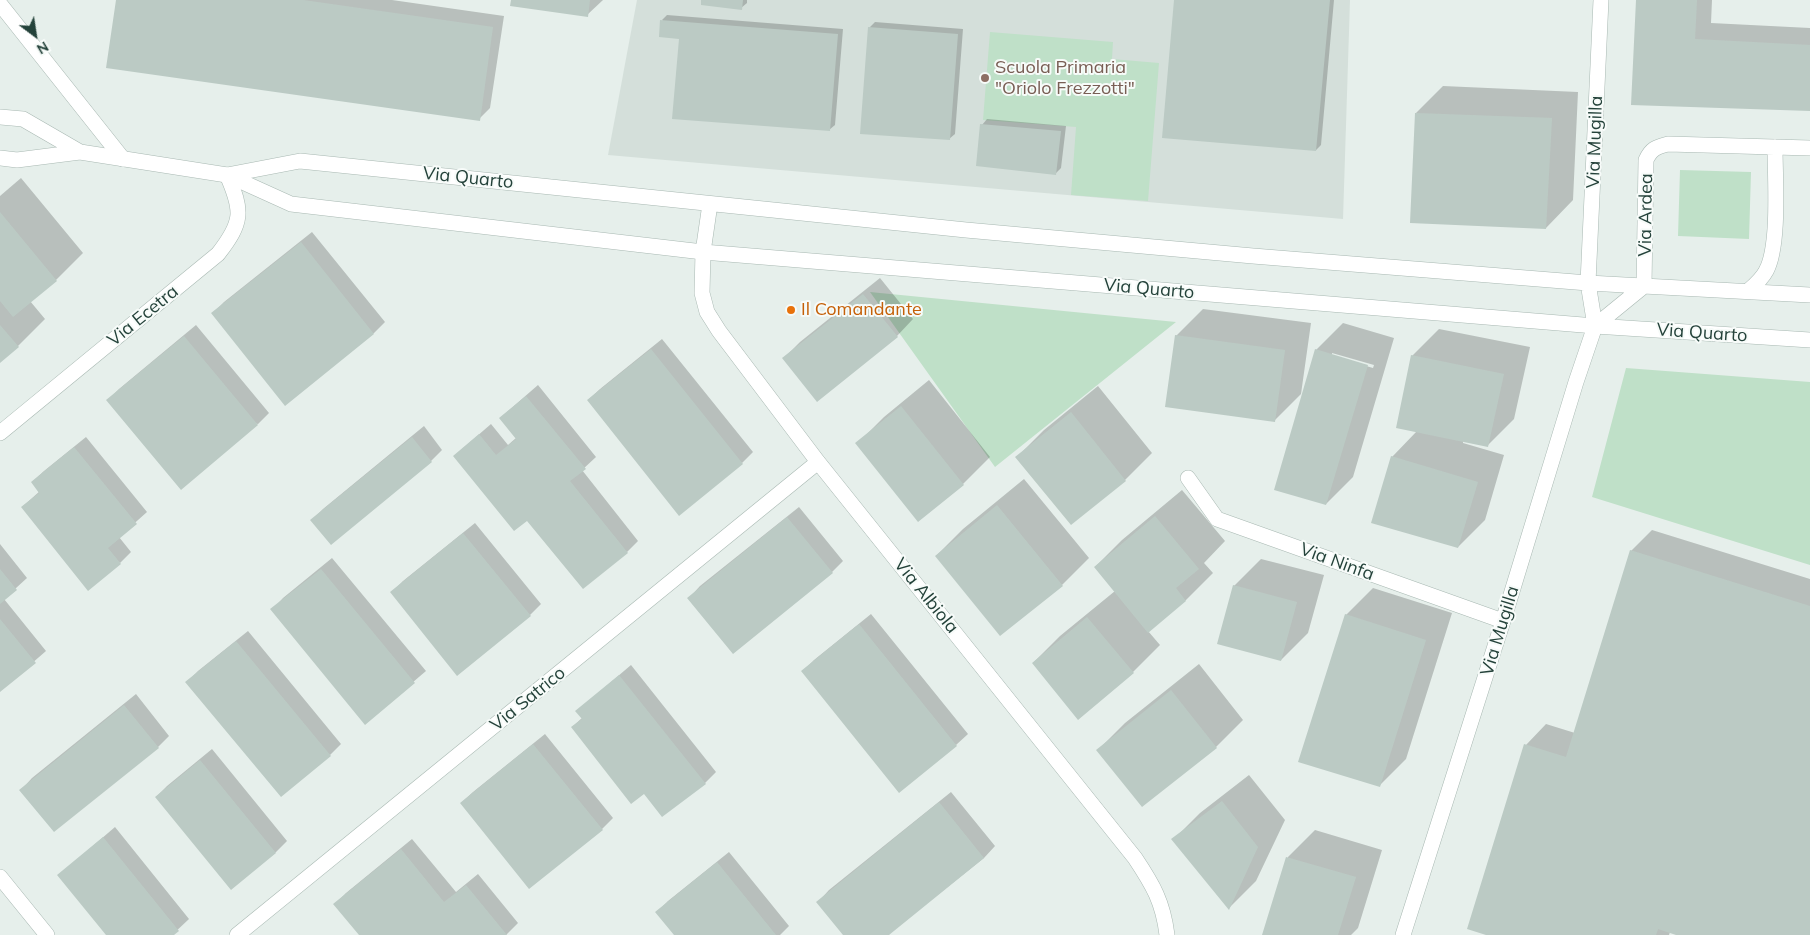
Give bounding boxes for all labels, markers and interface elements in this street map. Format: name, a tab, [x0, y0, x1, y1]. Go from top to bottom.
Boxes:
north arrow	[10, 10, 60, 60]
text: N	[34, 37, 52, 58]
place label: Scuola Primaria "Oriolo Frezzotti"	[995, 57, 1135, 100]
marker: Scuola Primaria "Oriolo Frezzotti"	[979, 72, 991, 84]
street label: Via Mugilla	[1583, 95, 1607, 189]
street label: Via Quarto	[422, 163, 514, 193]
street label: Via Ardea	[1634, 173, 1658, 257]
street label: Via Quarto	[1103, 274, 1195, 304]
street label: Via Ecetra	[103, 281, 183, 351]
place label: Il Comandante	[801, 299, 922, 321]
marker: Il Comandante	[785, 304, 797, 316]
street label: Via Quarto	[1656, 319, 1748, 347]
street label: Via Ninfa	[1297, 539, 1377, 585]
street label: Via Albiola	[889, 554, 963, 638]
street label: Via Mugilla	[1476, 584, 1524, 678]
street label: Via Satrico	[486, 662, 570, 736]

